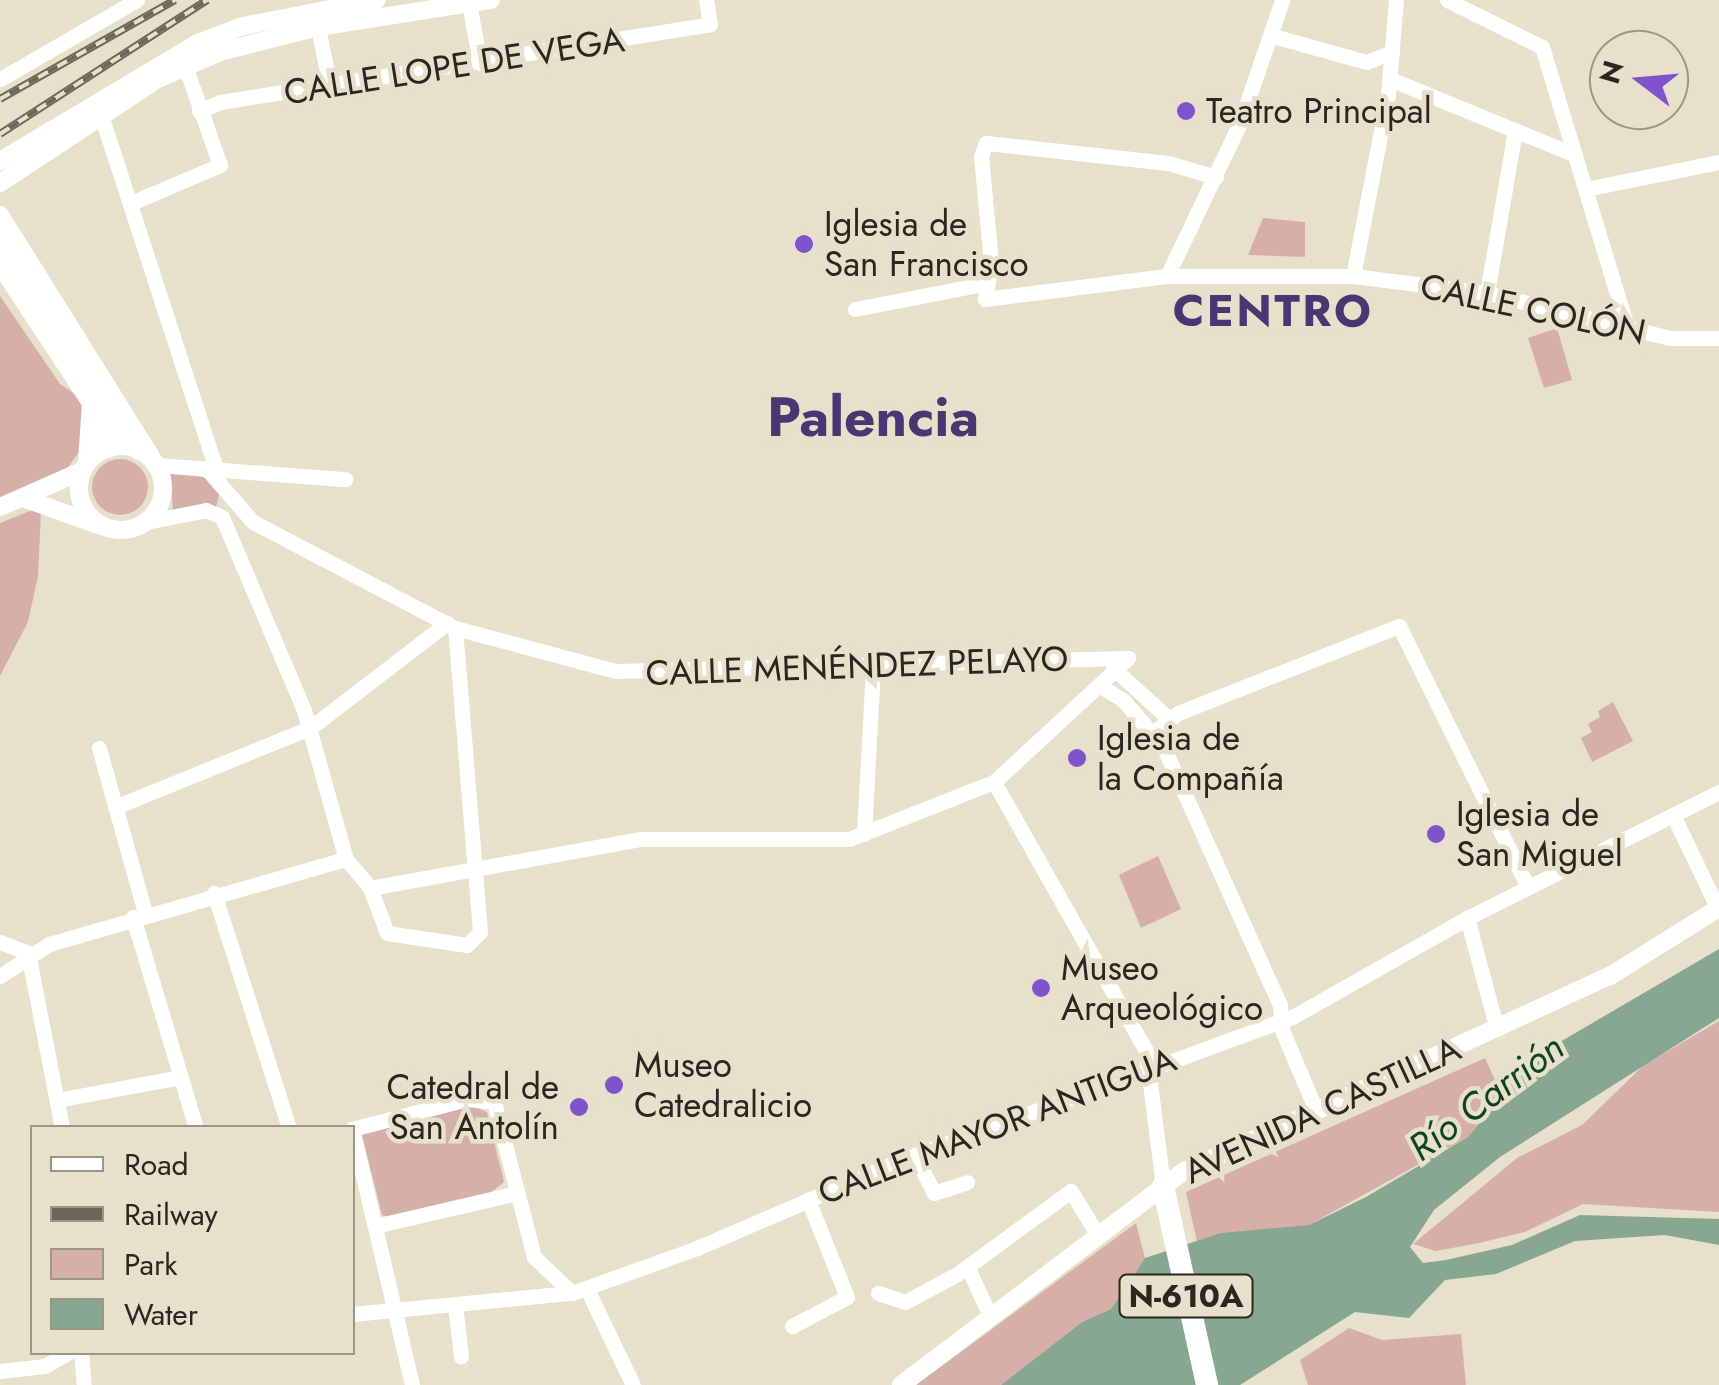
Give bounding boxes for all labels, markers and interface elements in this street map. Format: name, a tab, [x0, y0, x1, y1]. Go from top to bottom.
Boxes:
street label: CALLE LOPE DE VEGA	[281, 18, 627, 114]
north arrow	[1589, 30, 1689, 130]
text: N	[1589, 56, 1634, 88]
place label: Teatro Principal	[1206, 90, 1432, 132]
marker: Teatro Principal	[1175, 100, 1197, 122]
place label: Iglesia de San Francisco	[824, 203, 1029, 285]
marker: Iglesia de San Francisco	[793, 233, 815, 255]
street label: CALLE COLÓN	[1417, 265, 1649, 353]
district label: CENTRO	[1173, 284, 1373, 338]
district label: Palencia	[767, 385, 979, 451]
street label: CALLE MENÉNDEZ PELAYO	[645, 638, 1069, 694]
place label: Iglesia de la Compañía	[1097, 717, 1284, 799]
marker: Iglesia de la Compañía	[1066, 747, 1088, 769]
place label: Iglesia de San Miguel	[1456, 793, 1623, 875]
marker: Iglesia de San Miguel	[1425, 823, 1447, 845]
place label: Museo Arqueológico	[1061, 947, 1263, 1029]
marker: Museo Arqueológico	[1030, 977, 1052, 999]
water label: Río Carrión	[1399, 1024, 1573, 1170]
street label: AVENIDA CASTILLA	[1177, 1028, 1467, 1192]
street label: CALLE MAYOR ANTIGUA	[812, 1038, 1182, 1214]
place label: Museo Catedralicio	[634, 1044, 812, 1126]
place label: Catedral de San Antolín	[386, 1066, 559, 1148]
marker: Museo Catedralicio	[603, 1074, 625, 1096]
marker: Catedral de San Antolín	[568, 1096, 590, 1118]
legend	[30, 1125, 355, 1355]
text: Road	[124, 1143, 189, 1186]
text: Railway	[124, 1193, 218, 1236]
text: Park	[124, 1243, 177, 1286]
road number: N-610A	[1118, 1269, 1254, 1323]
text: Water	[124, 1293, 198, 1336]

